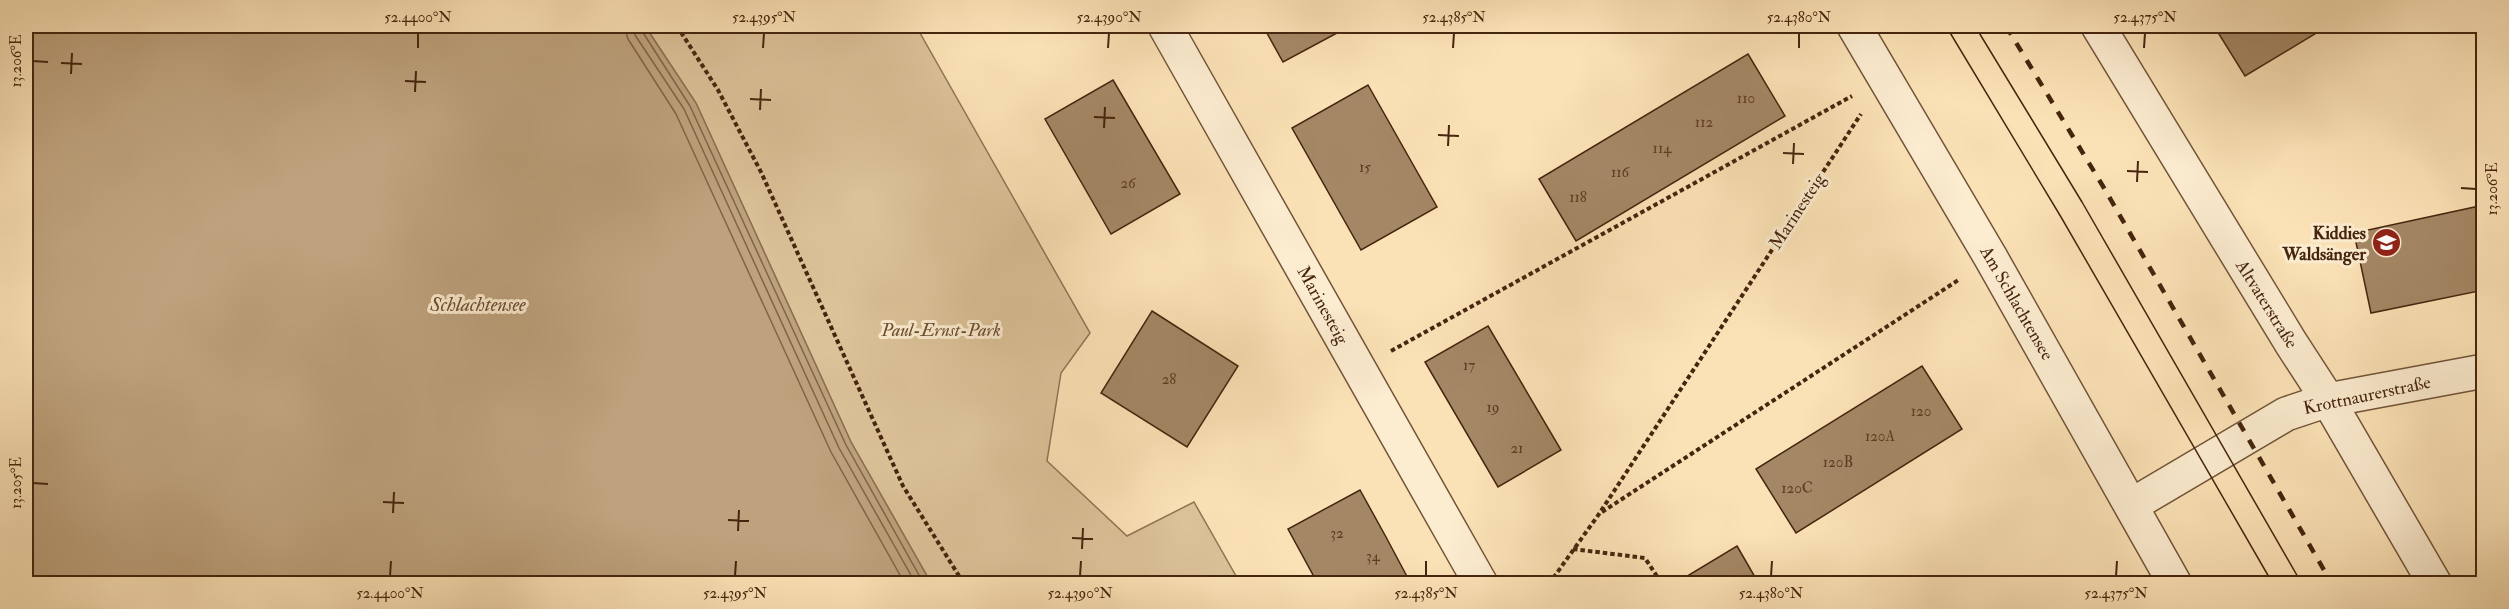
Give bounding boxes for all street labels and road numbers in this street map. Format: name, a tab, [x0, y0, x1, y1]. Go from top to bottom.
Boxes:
street label: Marinesteig	[1764, 168, 1831, 254]
street label: Am Schlachtensee	[1974, 241, 2059, 365]
street label: Altvaterstraße	[2230, 255, 2303, 353]
street label: Marinesteig	[1292, 262, 1354, 350]
street label: Krottnaurerstraße	[2301, 371, 2433, 420]

